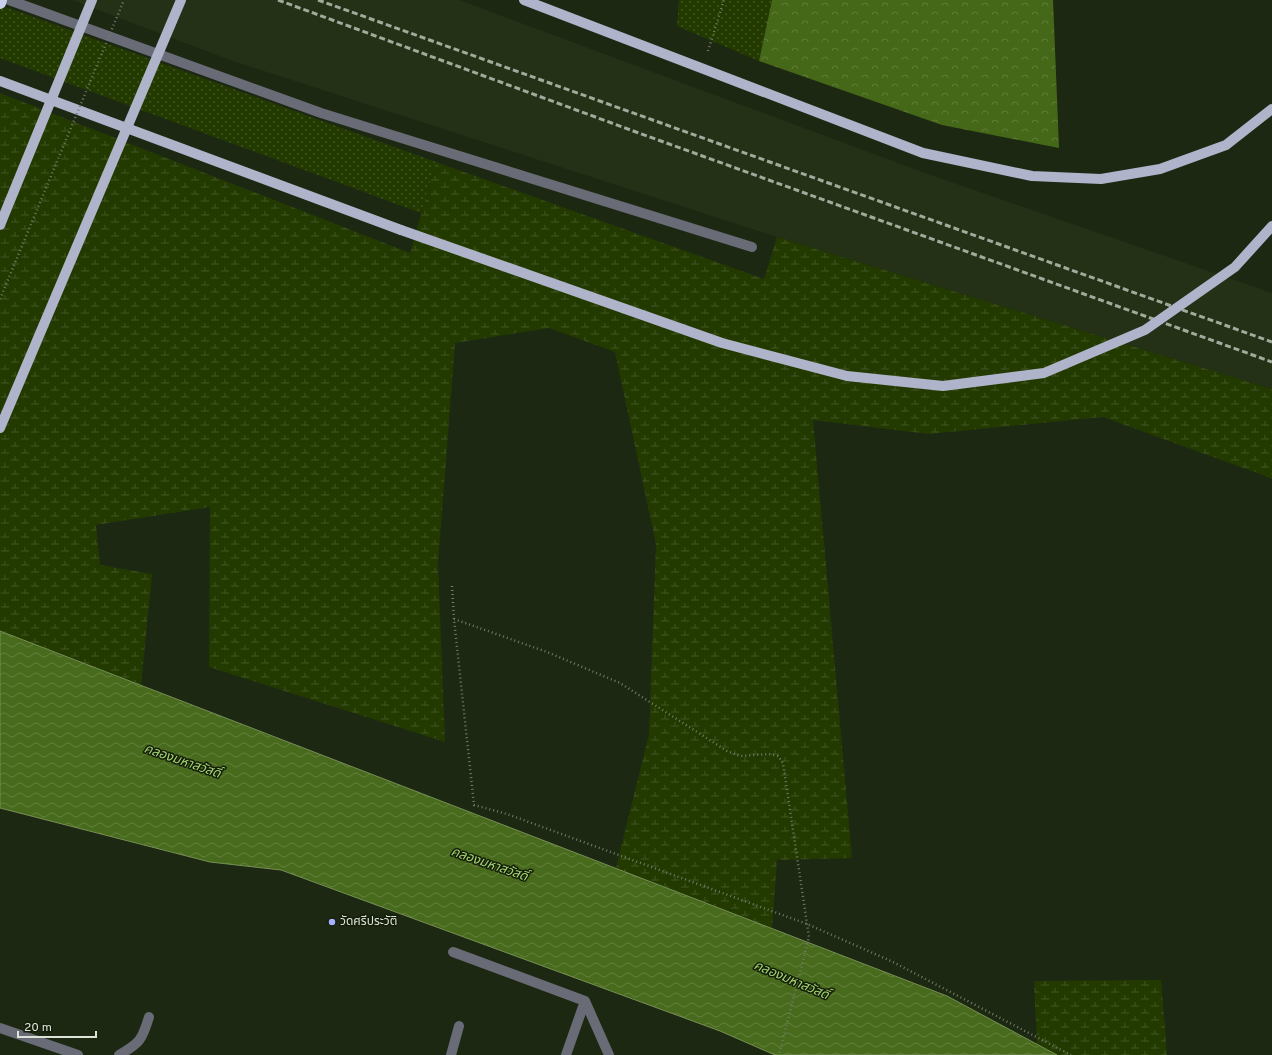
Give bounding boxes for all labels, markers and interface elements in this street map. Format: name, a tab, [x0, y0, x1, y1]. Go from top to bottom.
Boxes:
water label: คลองมหาสวัสดิ์	[142, 740, 227, 784]
water label: คลองมหาสวัสดิ์	[449, 843, 534, 887]
place label: วัดศรีประวัติ	[340, 914, 397, 930]
marker: วัดศรีประวัติ	[327, 917, 337, 927]
water label: คลองมหาสวัสดิ์	[751, 957, 835, 1006]
scale bar	[18, 1013, 96, 1039]
text: 20 m	[24, 1020, 52, 1036]

